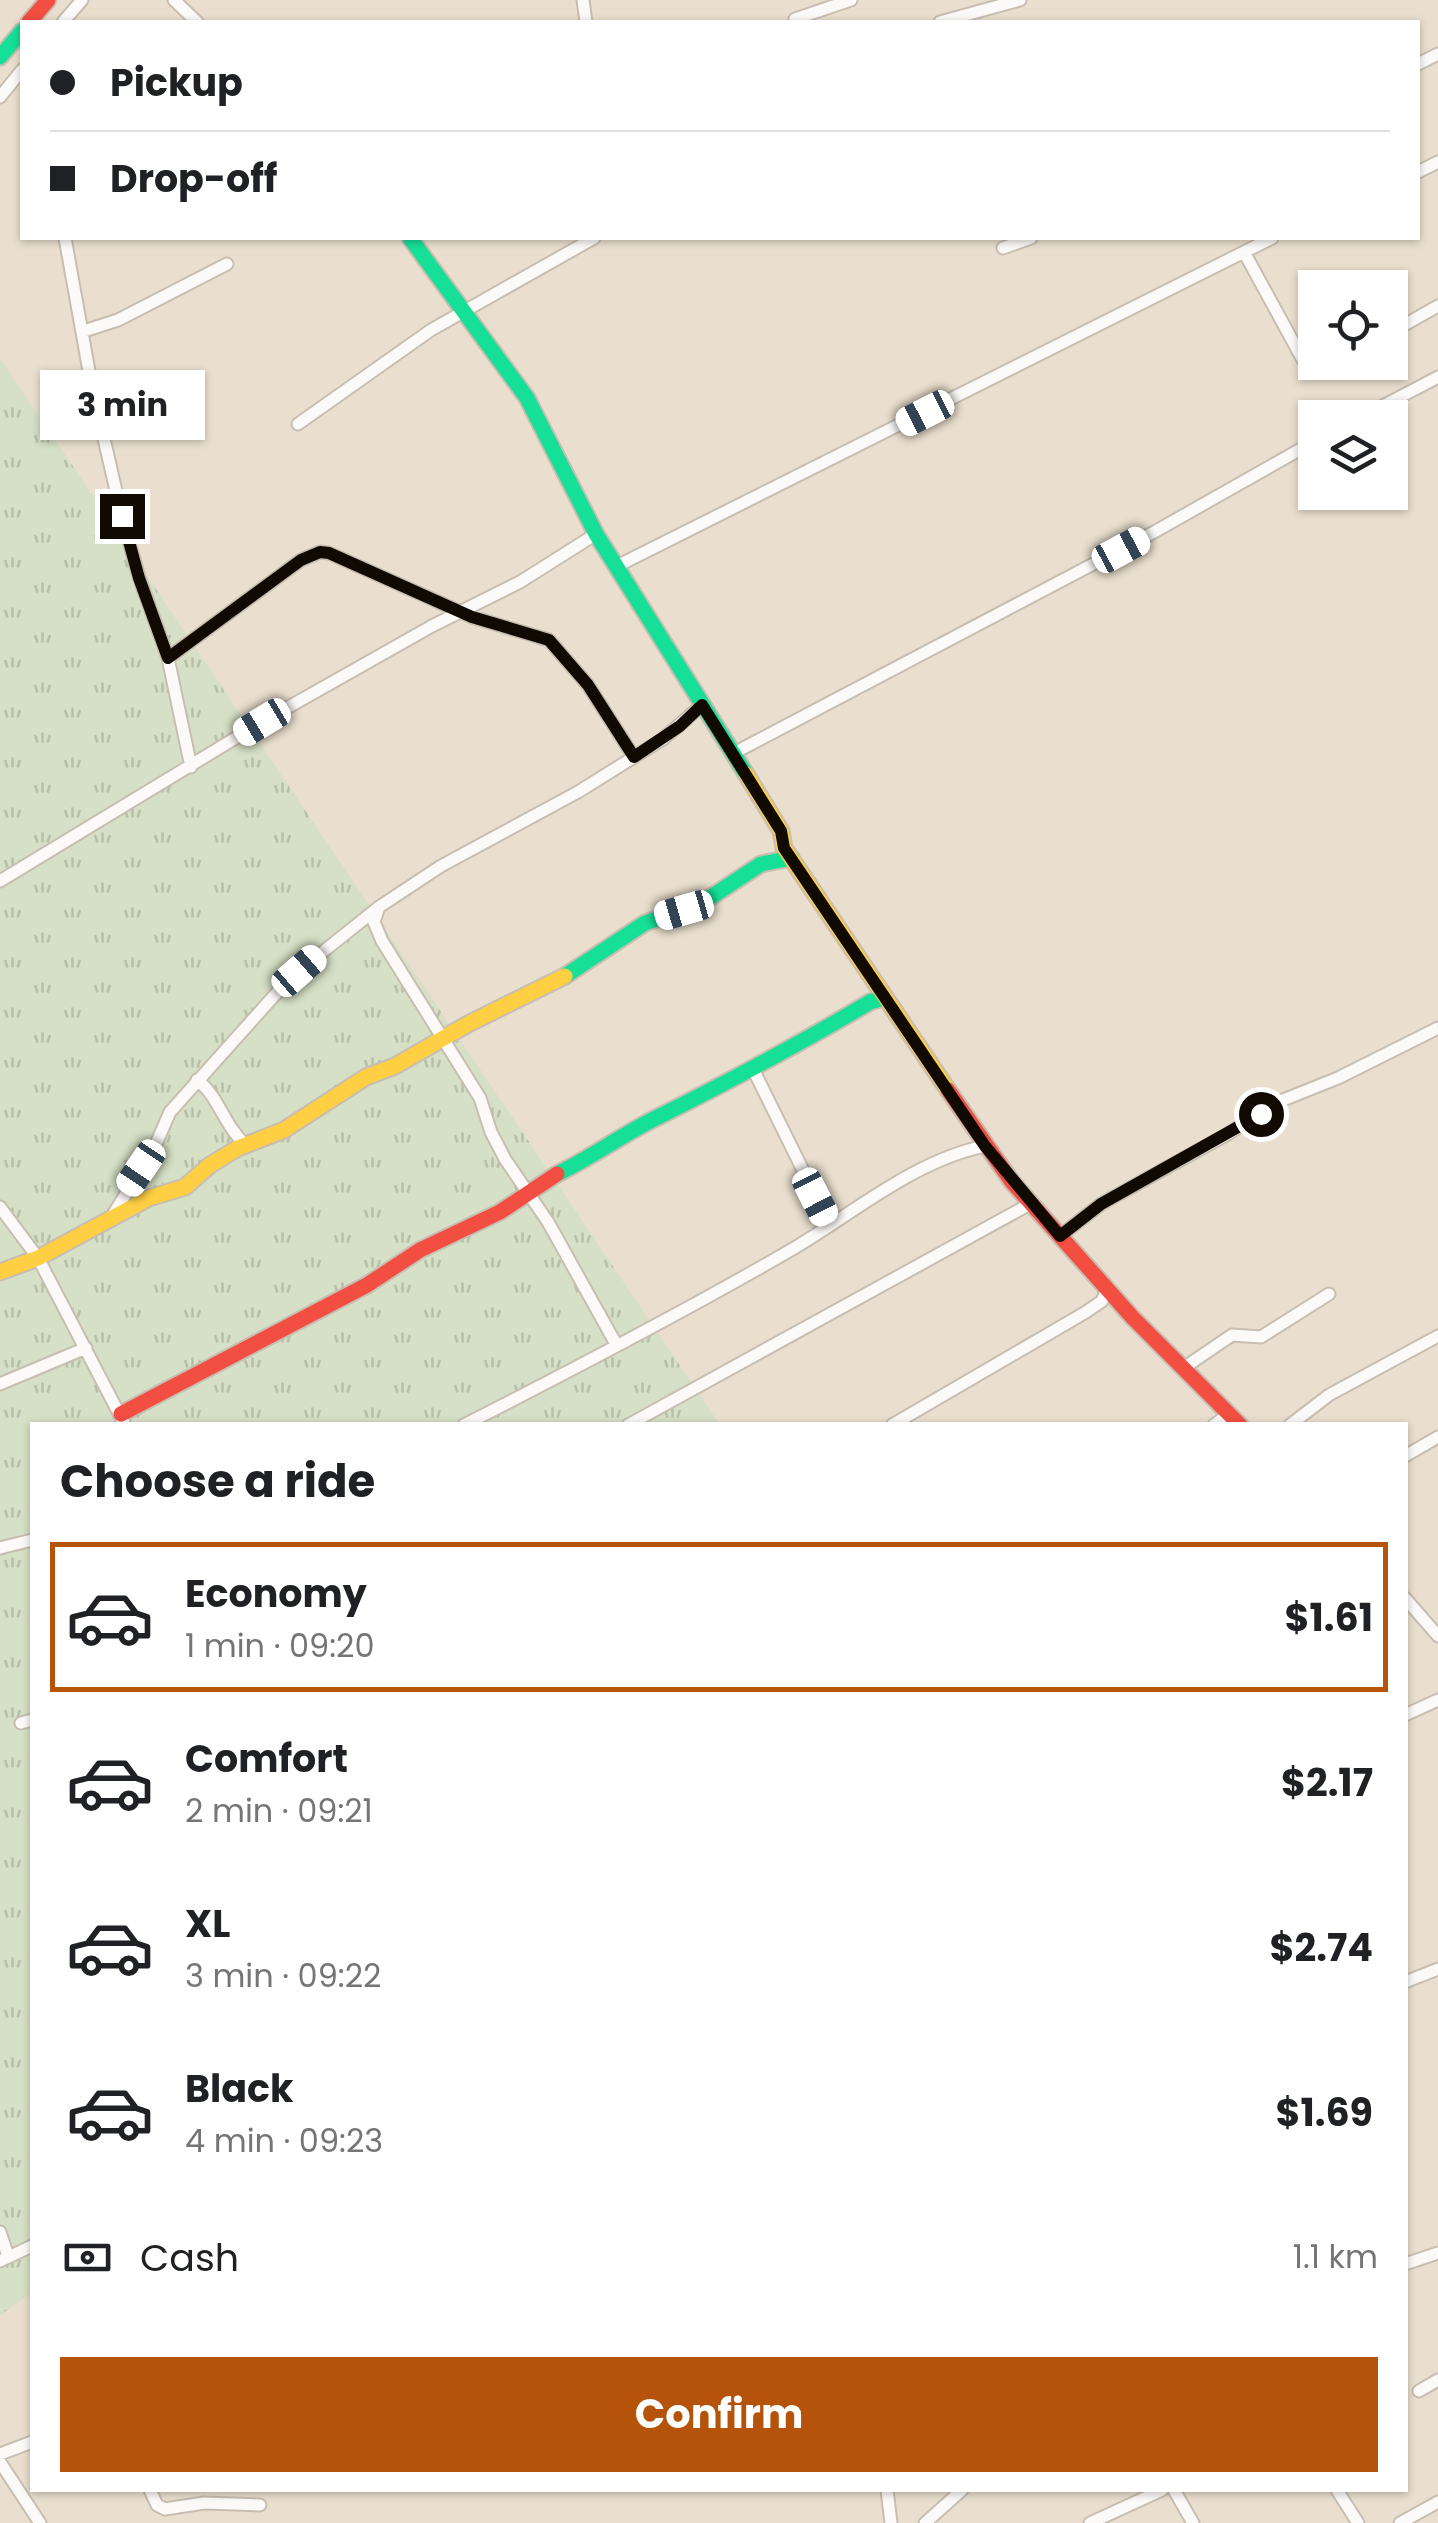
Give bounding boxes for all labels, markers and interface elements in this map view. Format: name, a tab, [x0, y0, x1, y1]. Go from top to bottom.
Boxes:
text: Pickup	[110, 56, 243, 109]
text: Drop-off	[110, 152, 278, 205]
map controls	[1298, 270, 1408, 510]
button: locate	[1298, 270, 1408, 380]
callout: 3 min	[39, 371, 204, 441]
text: 3 min	[77, 382, 168, 427]
car	[891, 386, 959, 440]
button: layers	[1298, 400, 1408, 510]
route end	[100, 494, 145, 539]
car	[1087, 523, 1155, 577]
car	[229, 694, 295, 750]
car	[651, 887, 717, 933]
car	[267, 940, 331, 1002]
route start	[1239, 1092, 1284, 1137]
car	[112, 1135, 170, 1201]
car	[788, 1163, 842, 1231]
text: Choose a ride	[60, 1450, 375, 1513]
text: Economy	[185, 1567, 367, 1620]
icon: car	[65, 1572, 155, 1662]
text: $1.61	[1284, 1591, 1373, 1644]
text: 1 min · 09:20	[185, 1623, 375, 1668]
text: Comfort	[185, 1732, 348, 1785]
icon: car	[65, 1737, 155, 1827]
text: $2.17	[1281, 1756, 1373, 1809]
text: 2 min · 09:21	[185, 1788, 373, 1833]
text: XL	[185, 1897, 230, 1950]
icon: car	[65, 1902, 155, 1992]
text: $2.74	[1270, 1921, 1373, 1974]
text: 3 min · 09:22	[185, 1953, 381, 1998]
text: Black	[185, 2062, 294, 2115]
icon: car	[65, 2067, 155, 2157]
text: $1.69	[1275, 2086, 1373, 2139]
text: 4 min · 09:23	[185, 2118, 383, 2163]
icon: cash	[60, 2230, 115, 2285]
text: Cash	[140, 2231, 239, 2284]
text: 1.1 km	[1293, 2234, 1378, 2279]
button: Confirm	[60, 2357, 1378, 2472]

